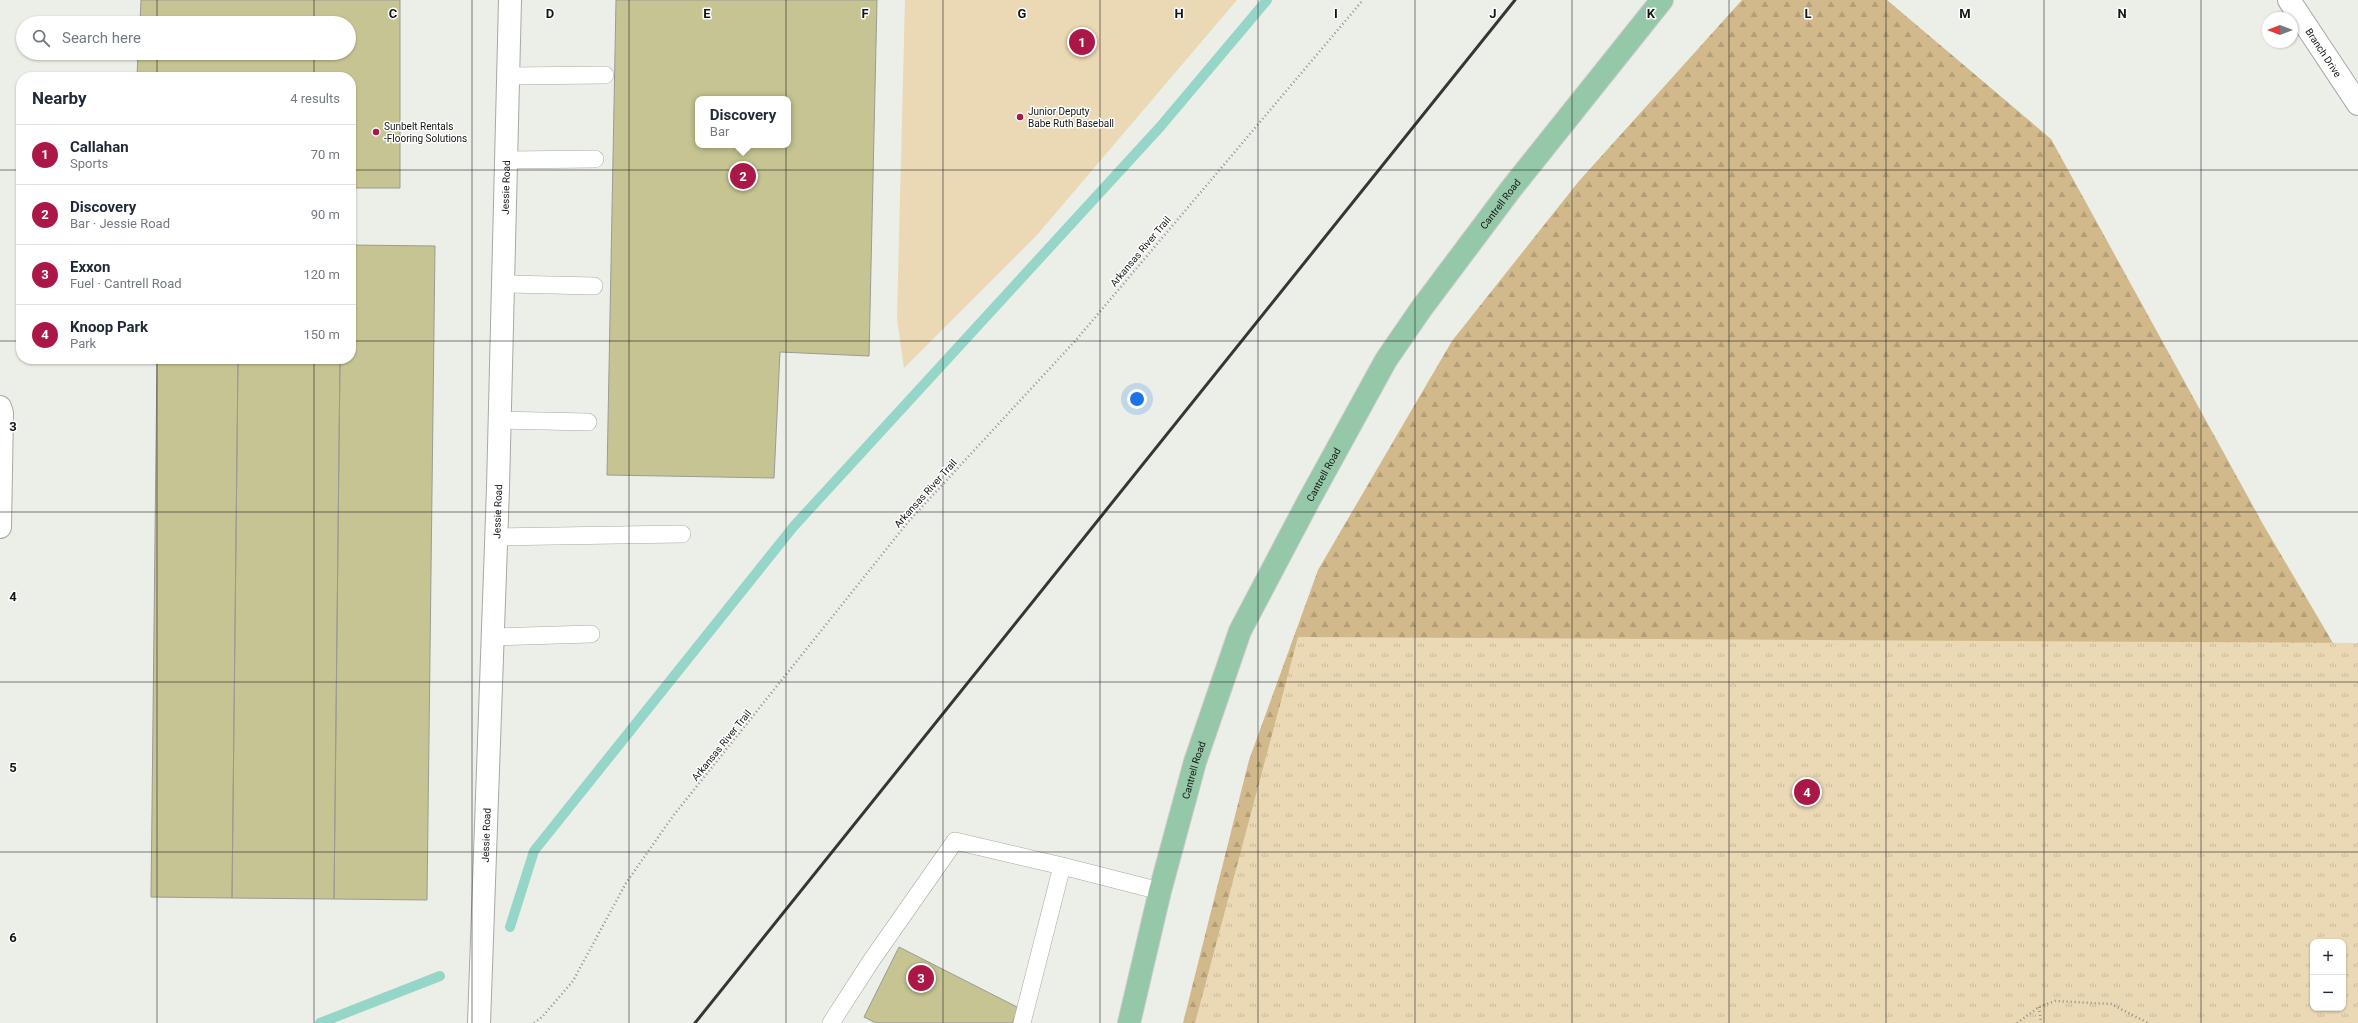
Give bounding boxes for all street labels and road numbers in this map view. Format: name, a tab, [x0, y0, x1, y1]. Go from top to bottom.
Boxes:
street label: Branch Drive	[2303, 26, 2344, 79]
street label: Jessie Road	[500, 160, 512, 215]
street label: Cantrell Road	[1478, 177, 1523, 231]
street label: Arkansas River Trail	[1108, 214, 1173, 288]
street label: Cantrell Road	[1304, 446, 1343, 504]
street label: Arkansas River Trail	[892, 457, 959, 530]
street label: Jessie Road	[491, 484, 504, 539]
street label: Arkansas River Trail	[690, 708, 753, 783]
street label: Cantrell Road	[1180, 740, 1208, 800]
street label: Jessie Road	[480, 808, 493, 863]

